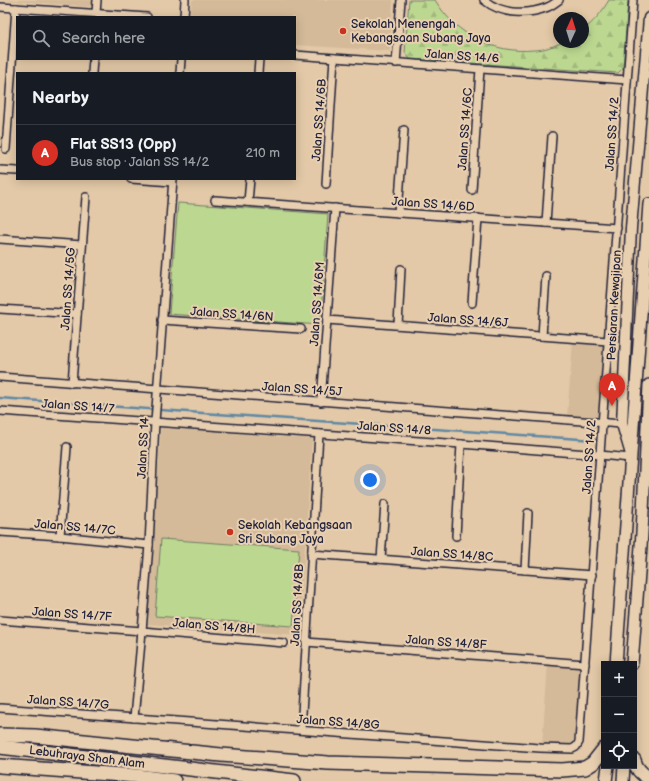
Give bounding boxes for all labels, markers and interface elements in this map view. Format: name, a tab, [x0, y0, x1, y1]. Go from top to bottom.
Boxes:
north arrow	[553, 12, 589, 48]
search box	[16, 16, 296, 60]
place label: Sekolah Menengah Kebangsaan Subang Jaya	[351, 17, 491, 46]
marker: Sekolah Menengah Kebangsaan Subang Jaya	[338, 26, 348, 36]
icon: search	[30, 27, 52, 49]
text: Search here	[62, 29, 145, 48]
street label: Jalan SS 14/6	[424, 46, 500, 67]
street label: Jalan SS 14/6B	[309, 78, 330, 162]
street label: Jalan SS 14/6C	[455, 87, 476, 171]
text: Nearby	[32, 88, 89, 108]
street label: Jalan SS 14/2	[602, 97, 623, 172]
text: Flat SS13 (Opp)	[70, 135, 177, 154]
text: A	[41, 145, 49, 161]
text: 210 m	[246, 145, 280, 161]
text: Bus stop · Jalan SS 14/2	[70, 154, 209, 170]
street label: Jalan SS 14/6D	[391, 194, 475, 215]
street label: Jalan SS 14/5G	[58, 247, 79, 331]
street label: Persiaran Kewajipan	[604, 249, 625, 361]
street label: Jalan SS 14/6M	[307, 261, 328, 347]
street label: Jalan SS 14/6N	[190, 304, 274, 325]
street label: Jalan SS 14/6J	[427, 310, 509, 331]
pin: A	[599, 373, 625, 406]
street label: Jalan SS 14/5J	[261, 379, 343, 400]
street label: Jalan SS 14/7	[41, 396, 115, 417]
street label: Jalan SS 14	[134, 416, 153, 479]
street label: Jalan SS 14/8	[356, 418, 431, 439]
street label: Jalan SS 14/2	[579, 420, 600, 495]
your location	[360, 470, 380, 490]
street label: Jalan SS 14/7C	[34, 516, 117, 539]
place label: Sekolah Kebangsaan Sri Subang Jaya	[238, 518, 353, 547]
marker: Sekolah Kebangsaan Sri Subang Jaya	[225, 527, 235, 537]
street label: Jalan SS 14/8C	[410, 544, 494, 565]
street label: Jalan SS 14/8B	[288, 564, 307, 647]
street label: Jalan SS 14/7F	[31, 604, 113, 625]
street label: Jalan SS 14/8H	[172, 615, 256, 638]
street label: Jalan SS 14/8F	[405, 632, 488, 653]
map controls	[601, 661, 637, 769]
button: +	[601, 661, 637, 697]
street label: Jalan SS 14/7G	[27, 692, 109, 713]
button: −	[601, 697, 637, 733]
street label: Jalan SS 14/8G	[296, 712, 380, 733]
button: locate	[601, 733, 637, 769]
street label: Lebuhraya Shah Alam	[28, 743, 146, 772]

